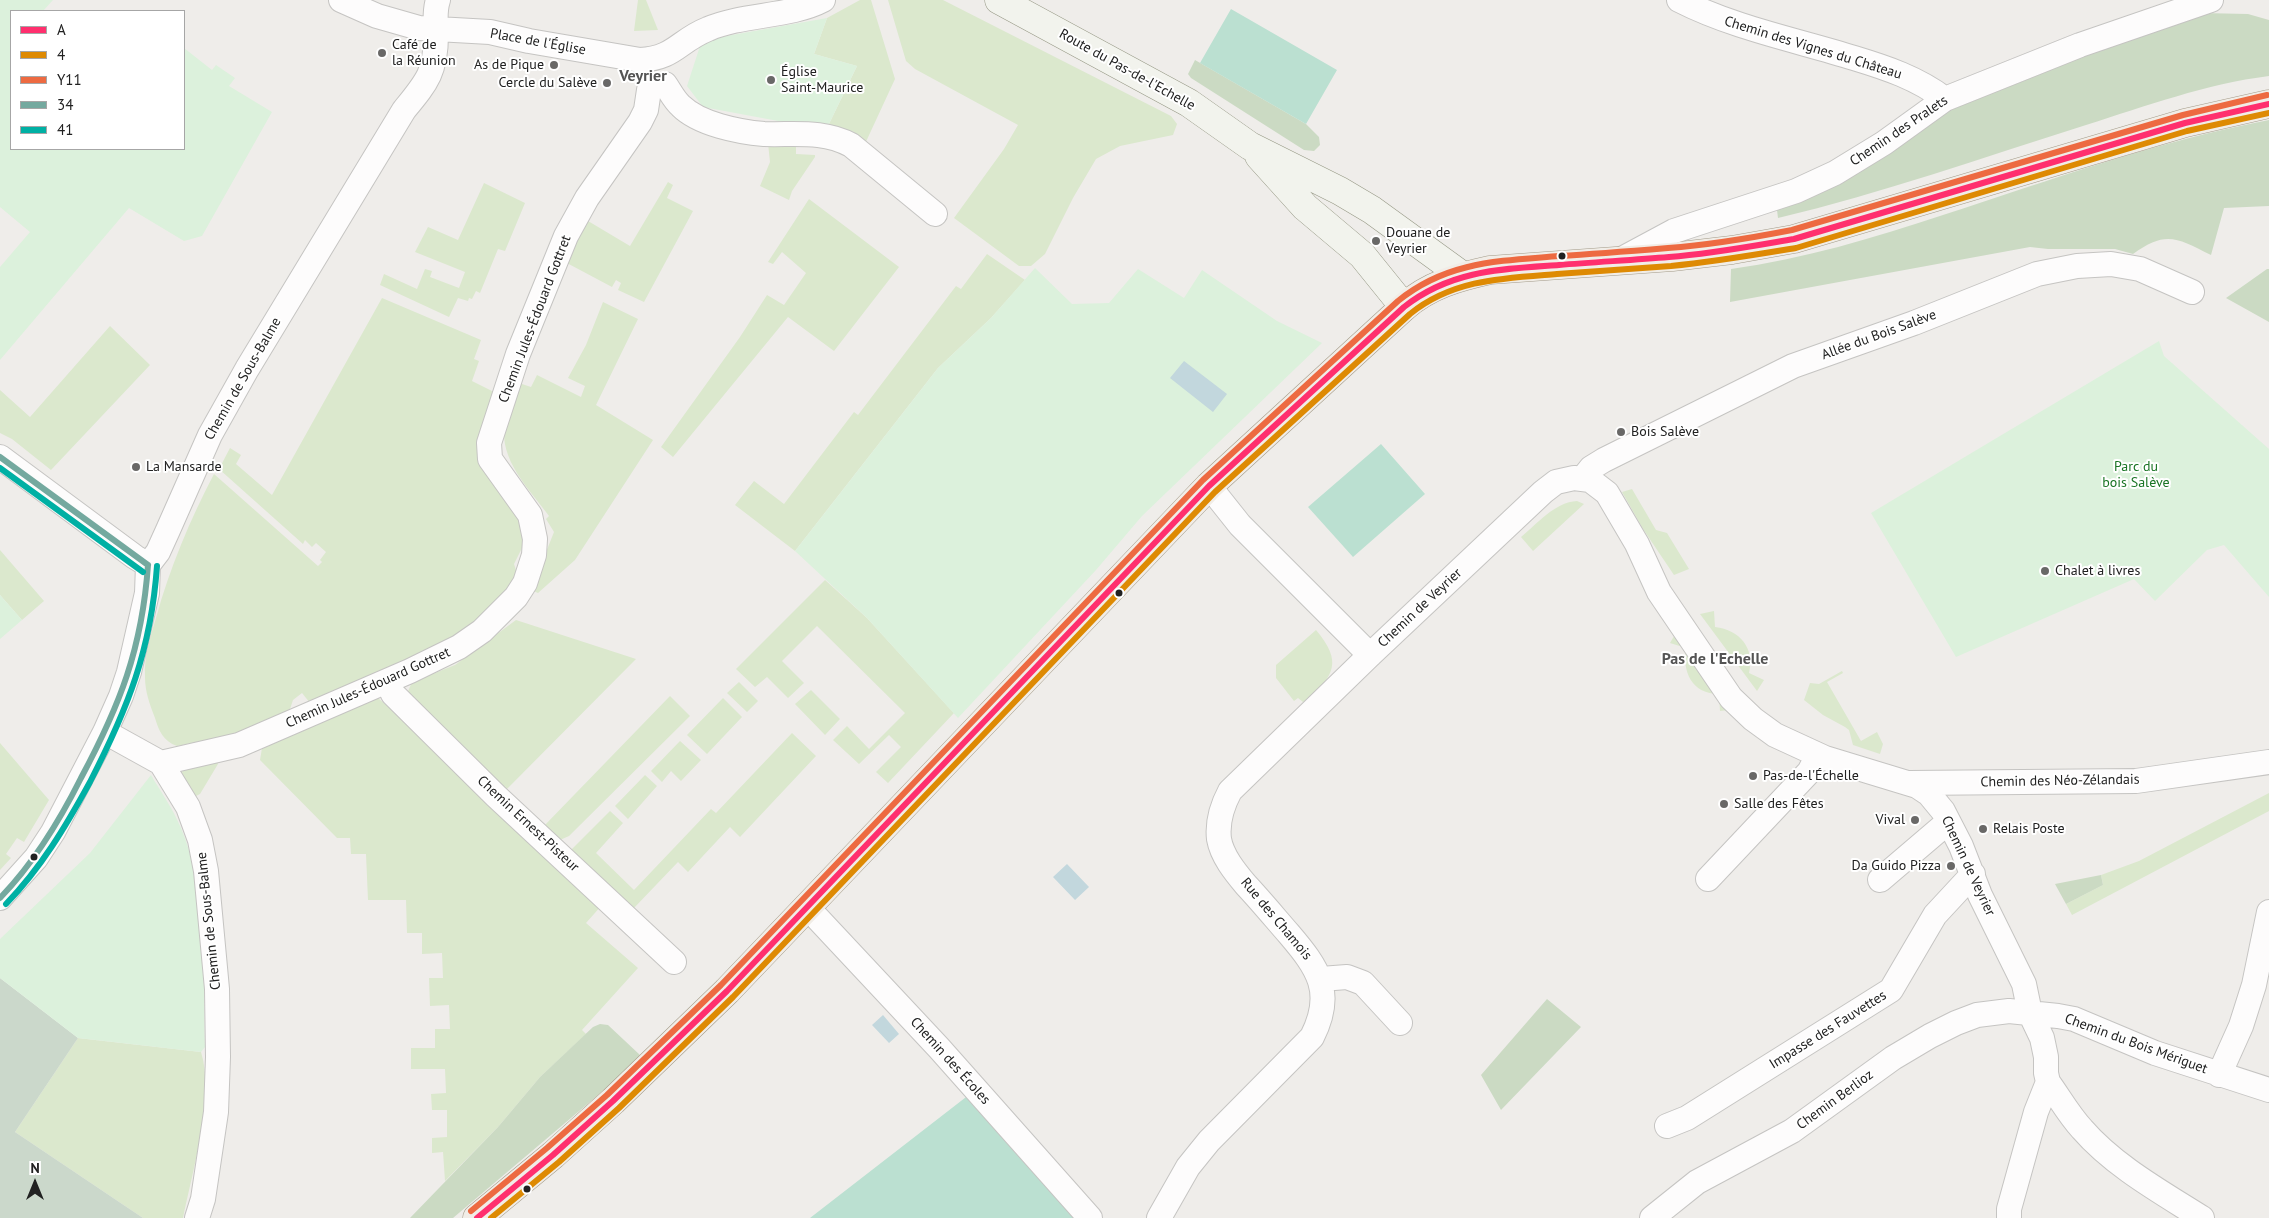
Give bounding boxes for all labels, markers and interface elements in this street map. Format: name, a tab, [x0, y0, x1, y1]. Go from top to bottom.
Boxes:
legend	[10, 10, 185, 150]
street label: Chemin des Vignes du Château	[1722, 13, 1904, 83]
text: A	[57, 20, 66, 39]
street label: Place de l'Église	[489, 25, 587, 59]
street label: Route du Pas-de-l'Echelle	[1056, 26, 1198, 114]
place label: Café de la Réunion	[392, 37, 456, 70]
text: 4	[57, 45, 65, 64]
marker: Café de la Réunion	[376, 47, 388, 59]
place label: As de Pique	[474, 57, 544, 73]
marker: As de Pique	[548, 59, 560, 71]
place label: Église Saint-Maurice	[781, 64, 863, 96]
district label: Veyrier	[619, 66, 667, 86]
text: Y11	[57, 70, 82, 89]
marker: Église Saint-Maurice	[765, 74, 777, 86]
place label: Cercle du Salève	[499, 75, 597, 91]
marker: Cercle du Salève	[601, 77, 613, 89]
street label: Chemin des Pralets	[1847, 92, 1951, 170]
text: 34	[57, 95, 73, 114]
text: 41	[57, 120, 73, 139]
place label: Douane de Veyrier	[1386, 225, 1450, 258]
street label: Chemin Jules-Édouard Gottret	[495, 233, 575, 405]
marker: Douane de Veyrier	[1370, 235, 1382, 247]
unlabelled marker	[1557, 251, 1567, 261]
street label: Allée du Bois Salève	[1819, 306, 1939, 364]
street label: Chemin de Sous-Balme	[201, 315, 285, 443]
place label: Bois Salève	[1631, 424, 1699, 440]
marker: Bois Salève	[1615, 426, 1627, 438]
place label: La Mansarde	[146, 459, 222, 475]
park label: Parc du bois Salève	[2102, 459, 2170, 492]
marker: La Mansarde	[130, 461, 142, 473]
place label: Chalet à livres	[2055, 563, 2140, 579]
street label: Chemin de Veyrier	[1375, 565, 1465, 651]
marker: Chalet à livres	[2039, 565, 2051, 577]
unlabelled marker	[1114, 588, 1124, 598]
street label: Chemin Jules-Édouard Gottret	[283, 644, 453, 732]
district label: Pas de l'Echelle	[1662, 649, 1768, 669]
place label: Pas-de-l'Échelle	[1763, 768, 1859, 784]
marker: Pas-de-l'Échelle	[1747, 770, 1759, 782]
street label: Chemin des Néo-Zélandais	[1980, 771, 2140, 791]
street label: Chemin Ernest-Pisteur	[474, 772, 582, 876]
place label: Salle des Fêtes	[1734, 796, 1824, 812]
marker: Salle des Fêtes	[1718, 798, 1730, 810]
place label: Vival	[1876, 812, 1905, 828]
street label: Chemin de Veyrier	[1937, 813, 1999, 919]
marker: Vival	[1909, 814, 1921, 826]
place label: Relais Poste	[1993, 821, 2065, 837]
marker: Relais Poste	[1977, 823, 1989, 835]
street label: Chemin de Sous-Balme	[193, 851, 225, 991]
unlabelled marker	[29, 852, 39, 862]
place label: Da Guido Pizza	[1851, 858, 1941, 874]
marker: Da Guido Pizza	[1945, 860, 1957, 872]
street label: Rue des Chamois	[1237, 875, 1315, 963]
street label: Impasse des Fauvettes	[1766, 987, 1890, 1073]
street label: Chemin du Bois Mériguet	[2062, 1010, 2210, 1078]
street label: Chemin des Écoles	[906, 1014, 994, 1108]
street label: Chemin Berlioz	[1793, 1067, 1877, 1133]
north arrow	[10, 1158, 60, 1208]
text: N	[30, 1159, 40, 1177]
unlabelled marker	[522, 1184, 532, 1194]

